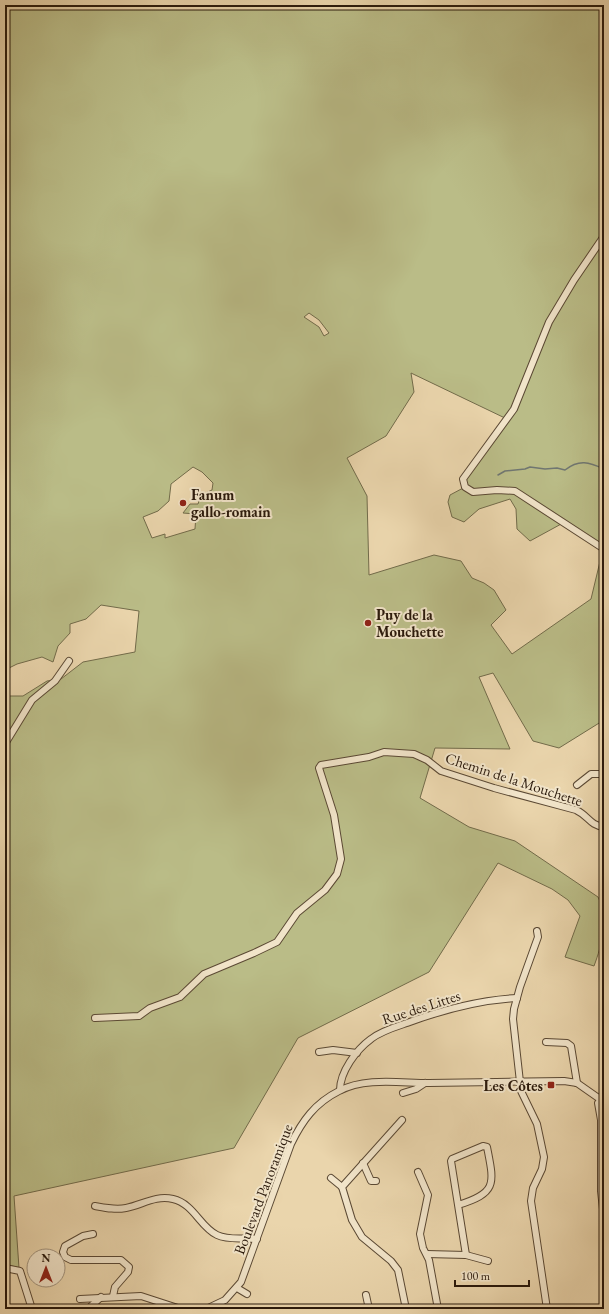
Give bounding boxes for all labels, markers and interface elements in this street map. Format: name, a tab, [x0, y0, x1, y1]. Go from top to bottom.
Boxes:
place label: Fanum gallo-romain	[191, 485, 271, 521]
marker: Fanum gallo-romain	[178, 498, 188, 508]
place label: Puy de la Mouchette	[376, 605, 443, 641]
marker: Puy de la Mouchette	[363, 618, 373, 628]
street label: Chemin de la Mouchette	[443, 748, 585, 810]
street label: Rue des Littes	[379, 985, 463, 1029]
place label: Les Côtes	[483, 1076, 543, 1095]
marker: Les Côtes	[546, 1080, 556, 1090]
street label: Boulevard Panoramique	[229, 1121, 297, 1257]
north arrow	[26, 1248, 66, 1288]
text: N	[42, 1251, 51, 1265]
scale bar	[455, 1262, 529, 1288]
text: 100 m	[461, 1268, 491, 1284]

